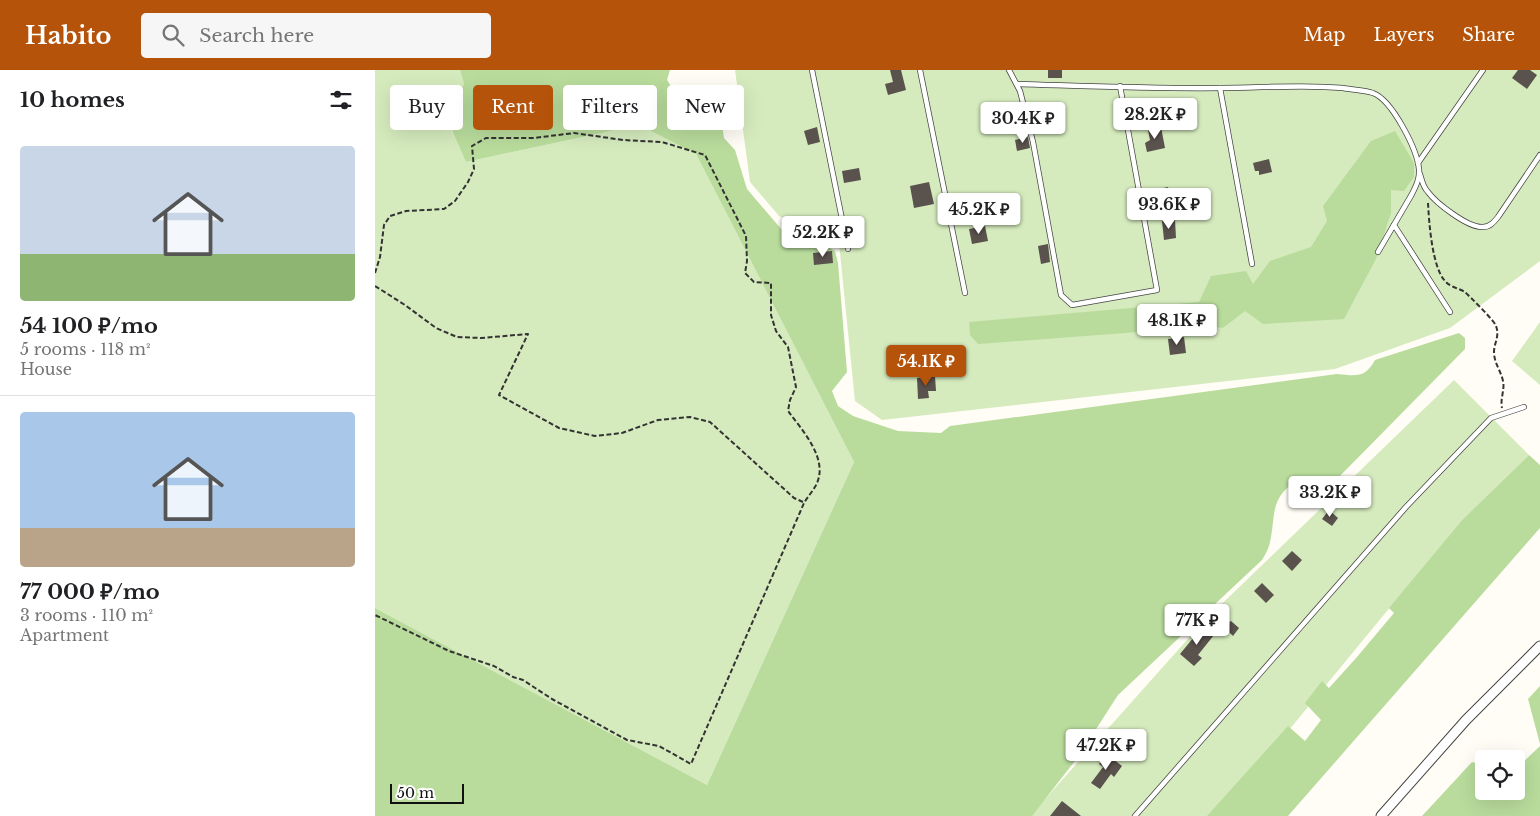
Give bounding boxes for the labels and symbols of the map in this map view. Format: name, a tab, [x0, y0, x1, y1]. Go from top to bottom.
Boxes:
pin: 28.2K ₽	[1109, 98, 1201, 140]
pin: 30.4K ₽	[977, 102, 1069, 144]
pin: 93.6K ₽	[1123, 188, 1215, 230]
pin: 45.2K ₽	[933, 192, 1025, 235]
pin: 52.2K ₽	[777, 216, 869, 258]
pin: 48.1K ₽	[1131, 304, 1223, 346]
pin: 54.1K ₽	[880, 344, 972, 387]
pin: 33.2K ₽	[1284, 476, 1376, 518]
pin: 77K ₽	[1162, 604, 1232, 646]
pin: 47.2K ₽	[1060, 728, 1152, 771]
scale bar	[390, 781, 464, 804]

